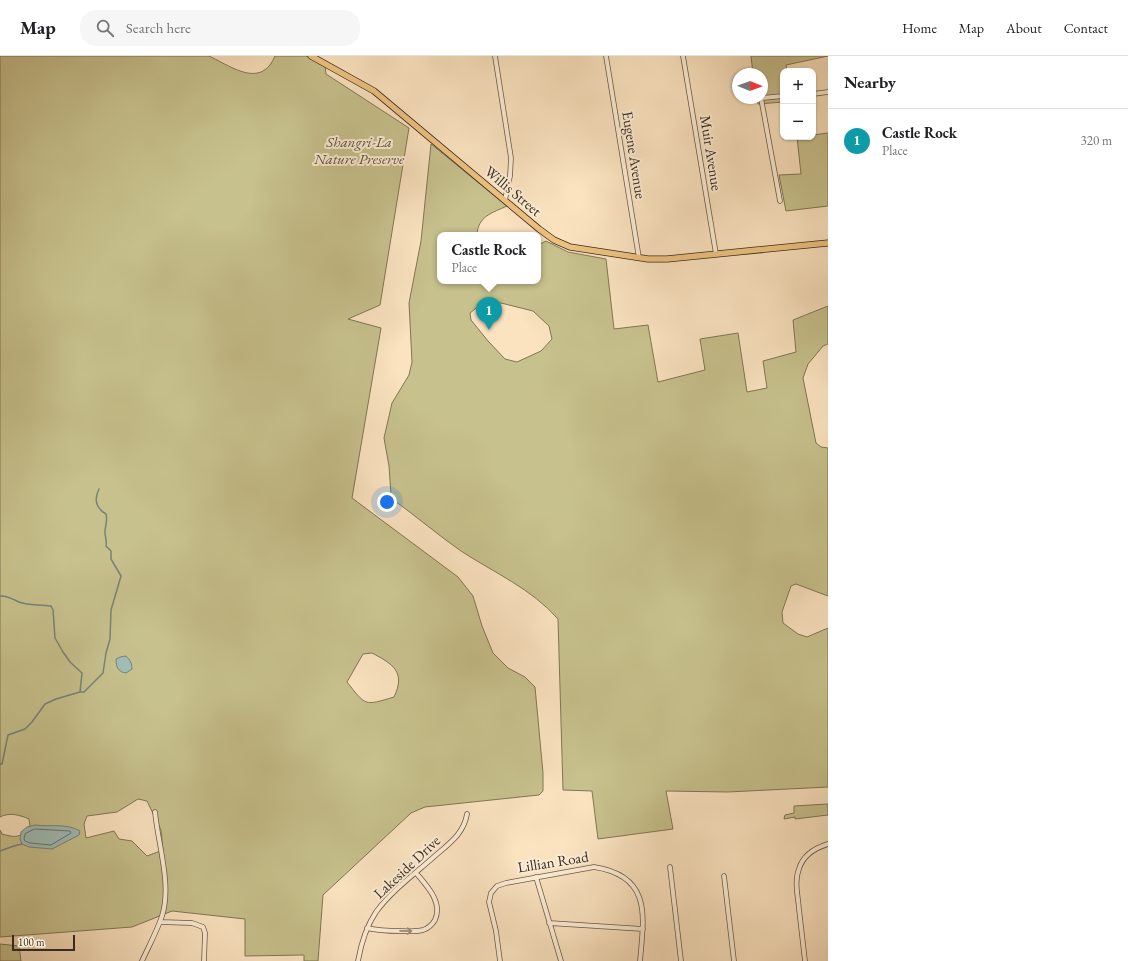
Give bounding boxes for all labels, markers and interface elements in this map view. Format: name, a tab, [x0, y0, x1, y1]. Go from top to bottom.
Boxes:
search box	[80, 10, 360, 46]
text: Map	[20, 15, 56, 40]
icon: search	[94, 17, 116, 39]
text: Search here	[126, 18, 191, 37]
text: Home	[902, 19, 937, 37]
text: Map	[959, 19, 984, 37]
text: About	[1006, 19, 1042, 37]
text: Contact	[1064, 19, 1108, 37]
north arrow	[732, 68, 768, 104]
map controls	[780, 68, 816, 140]
button: +	[780, 68, 816, 104]
text: Nearby	[844, 71, 896, 93]
button: −	[780, 104, 816, 140]
street label: Eugene Avenue	[618, 110, 651, 200]
street label: Muir Avenue	[696, 114, 727, 192]
text: Castle Rock	[882, 123, 957, 142]
park label: Shangri-La Nature Preserve	[313, 132, 405, 168]
text: 1	[854, 132, 860, 149]
text: 320 m	[1081, 132, 1112, 149]
text: Place	[882, 142, 908, 159]
street label: Willis Street	[481, 161, 546, 220]
popup	[437, 232, 541, 284]
text: Castle Rock	[451, 240, 527, 259]
text: Place	[451, 259, 477, 276]
pin: 1	[476, 297, 502, 330]
your location	[377, 492, 397, 512]
street label: Lakeside Drive	[369, 831, 444, 902]
street label: Lillian Road	[516, 846, 590, 876]
one-way arrow	[399, 927, 412, 935]
scale bar	[12, 933, 75, 952]
text: 100 m	[18, 935, 45, 949]

